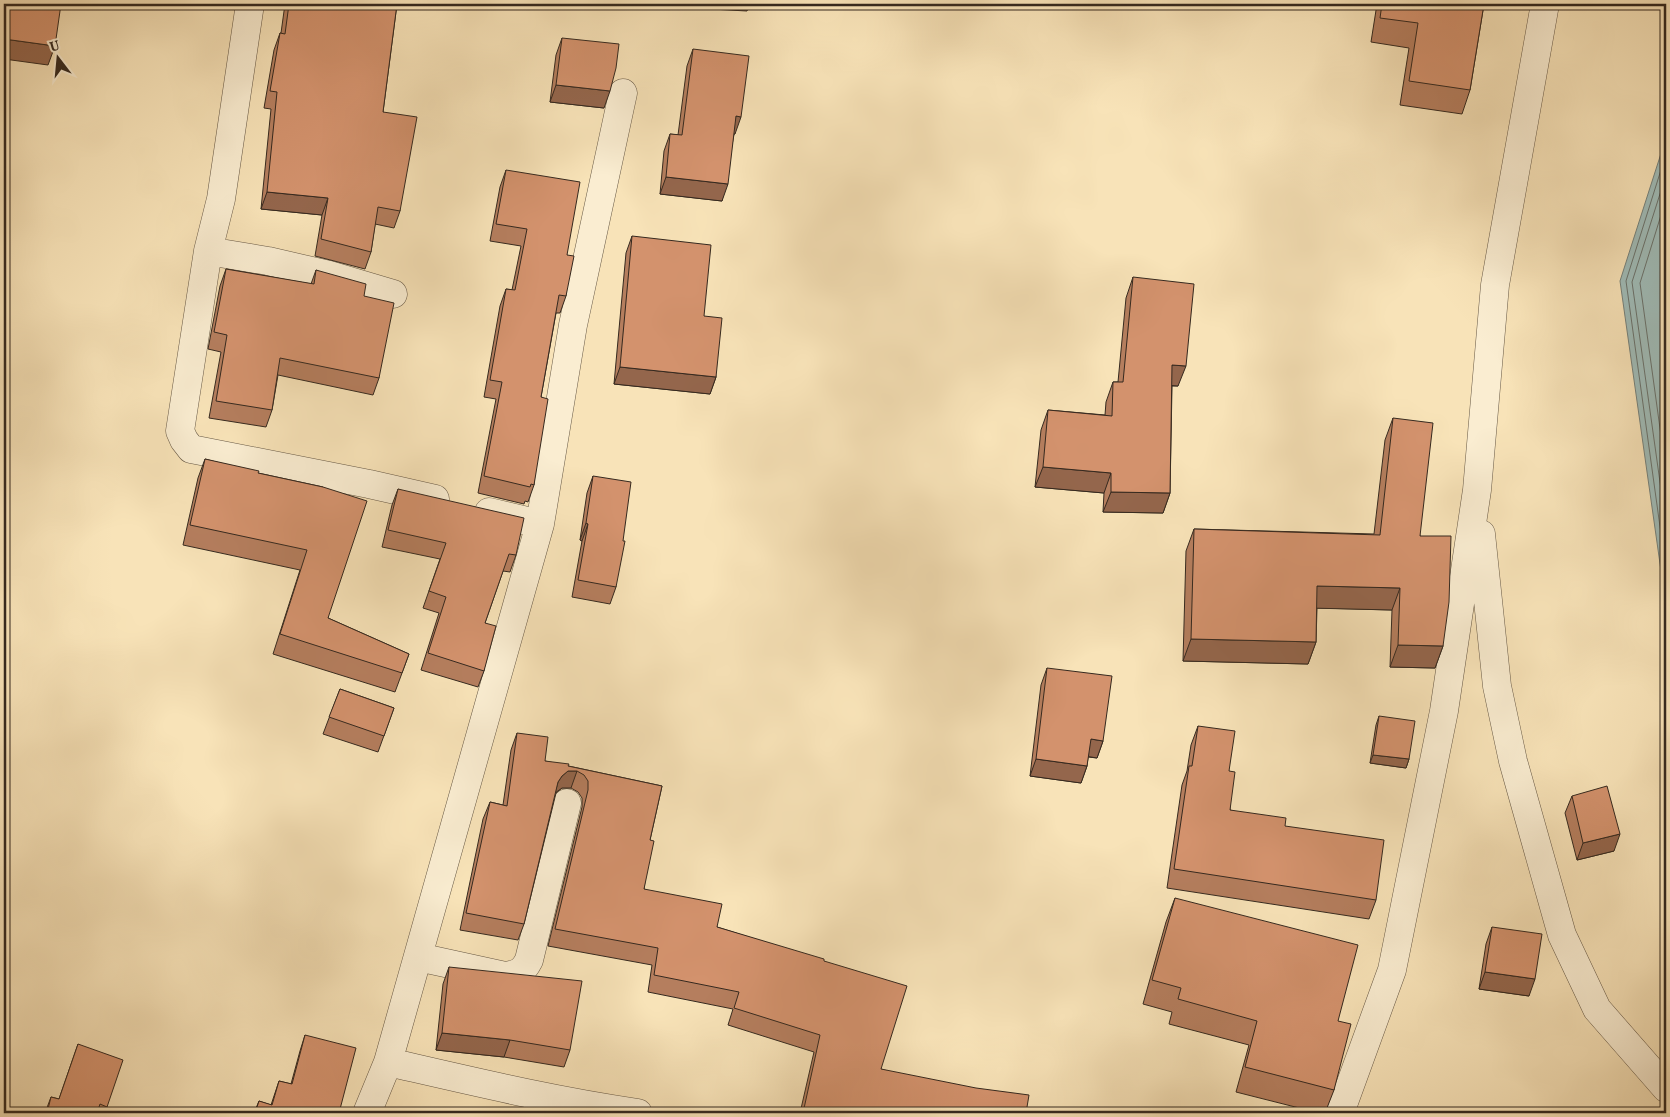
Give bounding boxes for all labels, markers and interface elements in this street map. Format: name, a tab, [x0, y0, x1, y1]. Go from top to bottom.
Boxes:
north arrow	[32, 32, 82, 82]
text: U	[48, 36, 62, 57]

